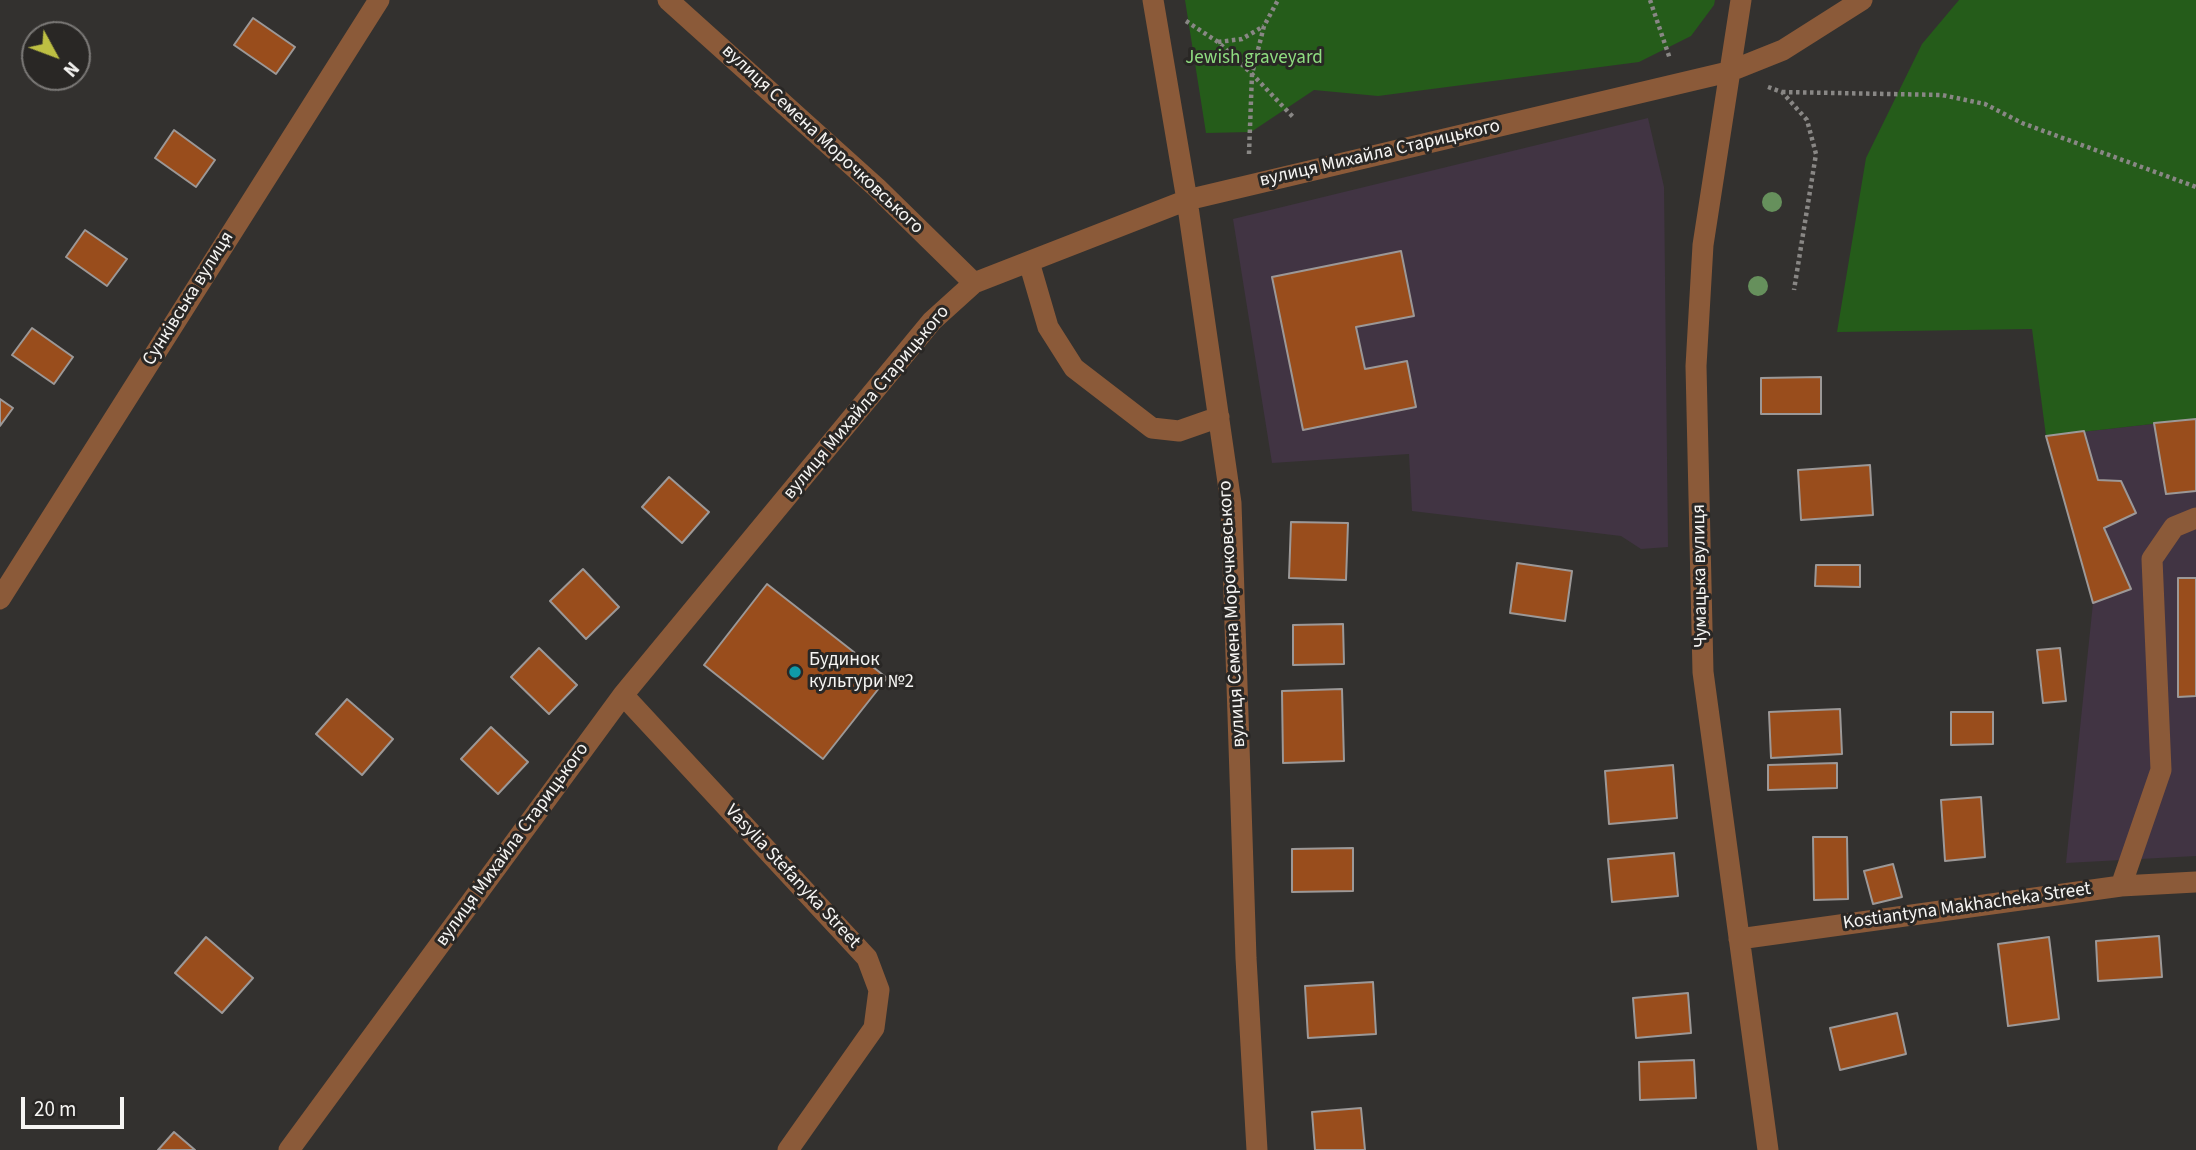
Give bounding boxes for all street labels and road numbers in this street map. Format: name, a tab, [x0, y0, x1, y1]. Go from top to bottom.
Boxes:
street label: вулиця Семена Морочковського	[716, 40, 928, 240]
street label: вулиця Михайла Старицького	[1258, 115, 1502, 193]
street label: Сунківська вулиця	[139, 228, 239, 370]
street label: вулиця Михайла Старицького	[779, 301, 955, 505]
street label: вулиця Семена Морочковського	[1215, 480, 1251, 748]
street label: Чумацька вулиця	[1688, 504, 1714, 648]
street label: вулиця Михайла Старицького	[431, 739, 595, 951]
street label: Vasylia Stefanyka Street	[720, 800, 864, 954]
street label: Kostiantyna Makhacheka Street	[1842, 878, 2092, 936]

